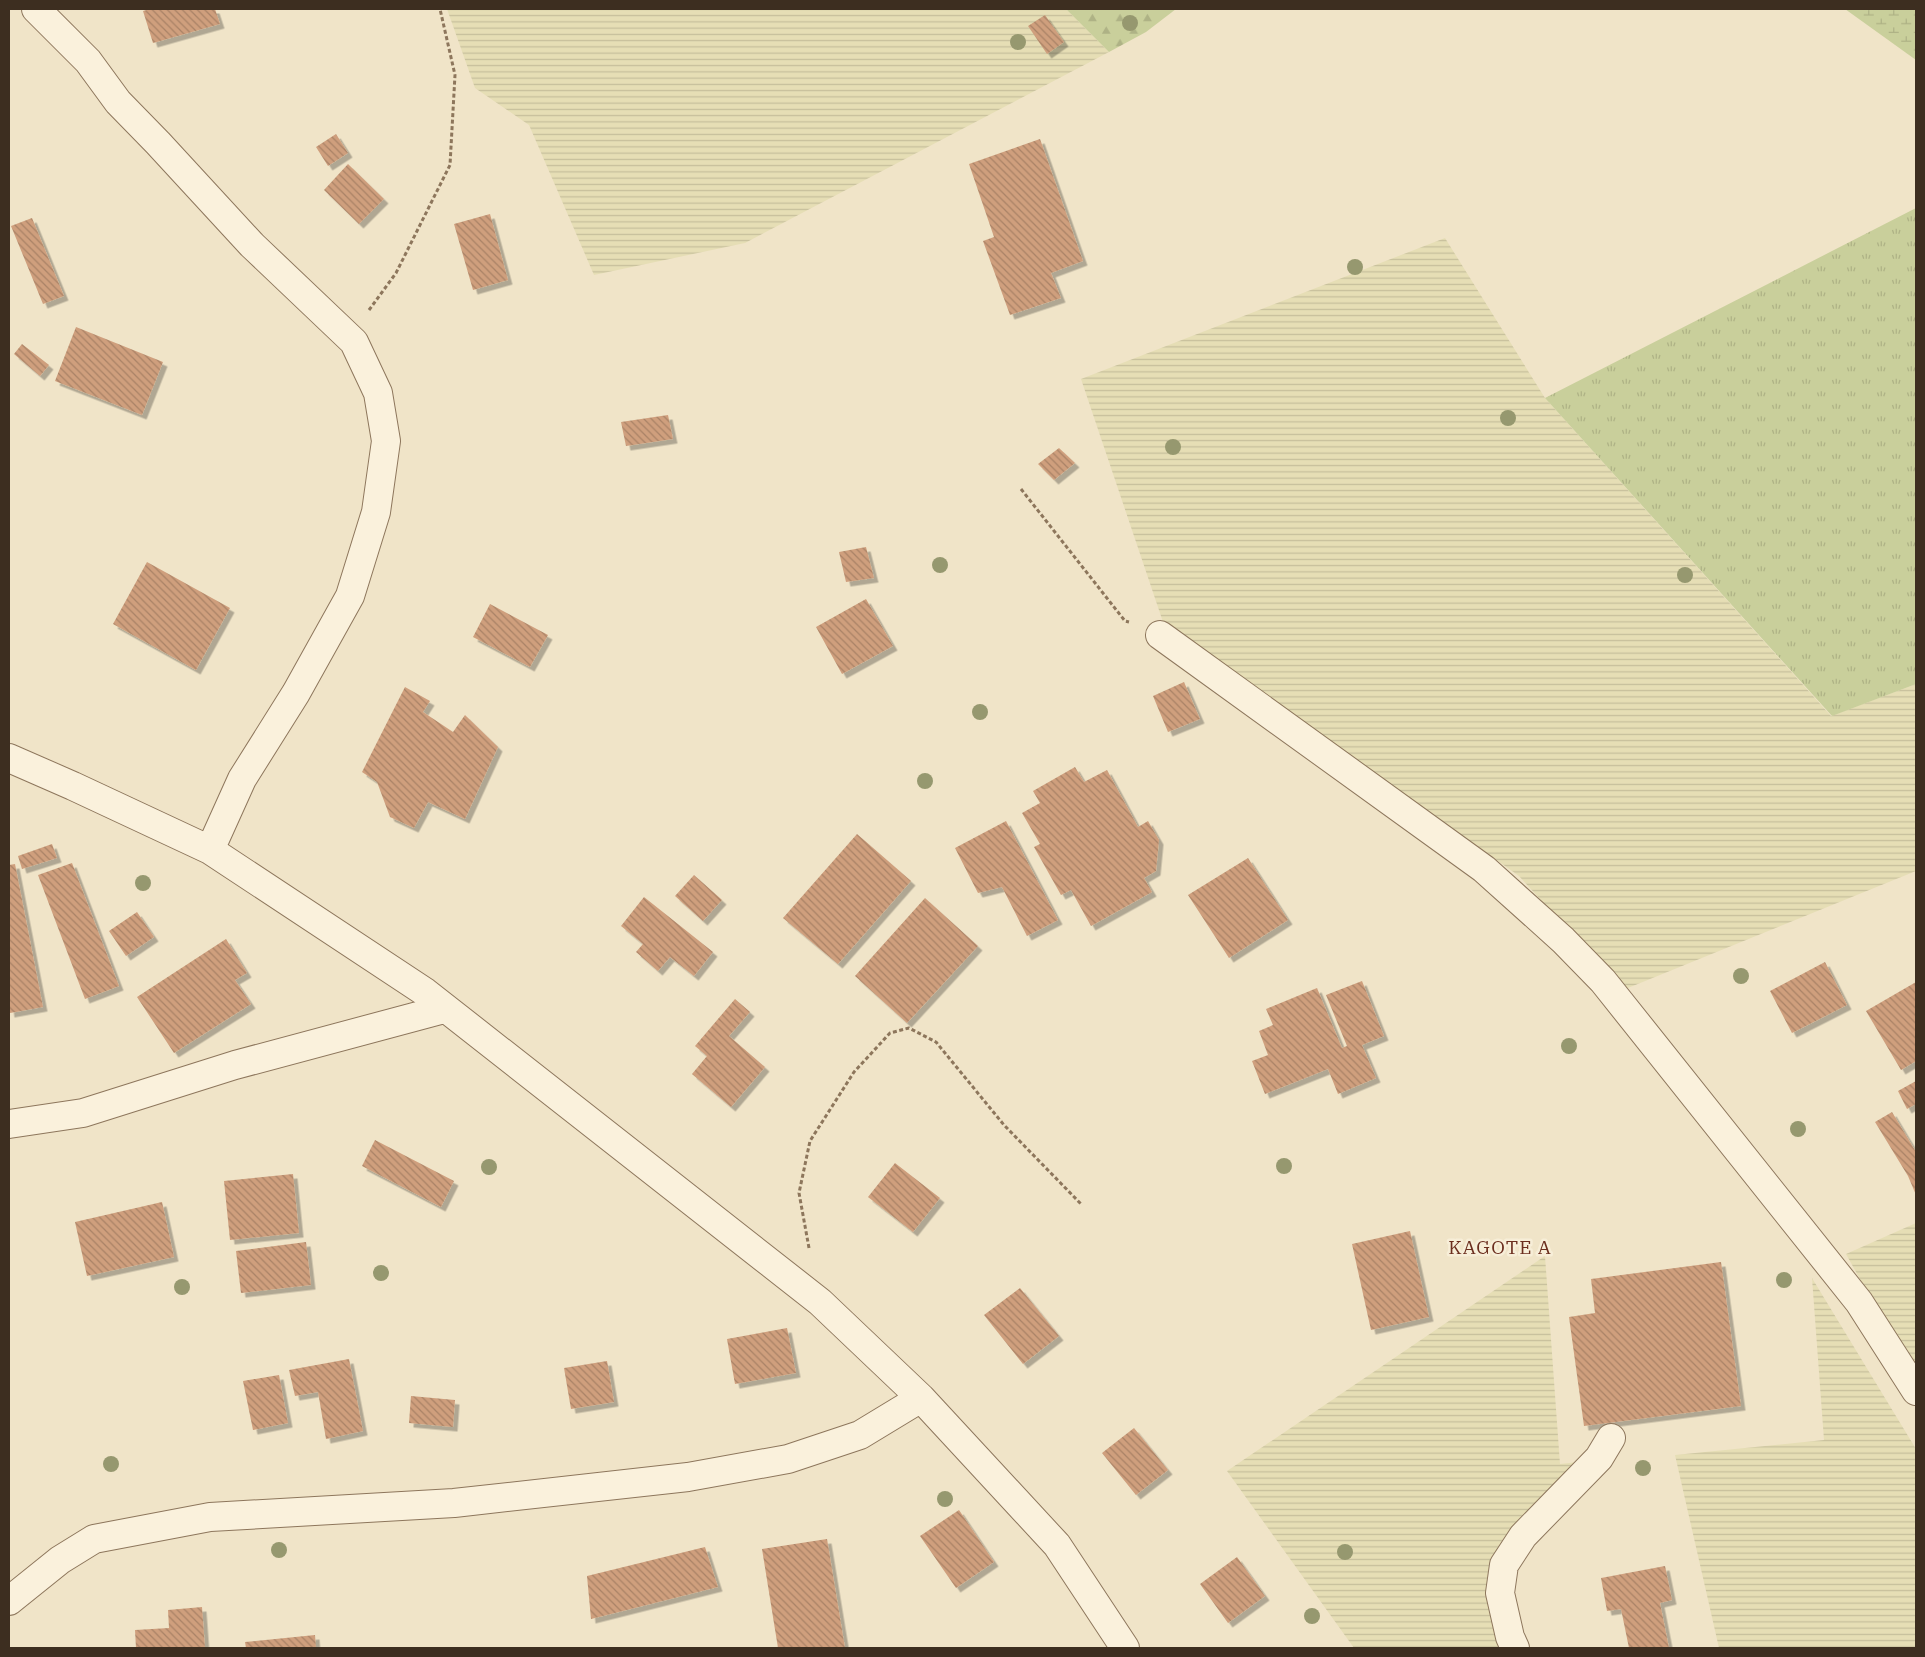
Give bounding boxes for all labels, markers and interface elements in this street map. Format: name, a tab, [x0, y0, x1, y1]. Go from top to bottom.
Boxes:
district label: KAGOTE A	[1448, 1235, 1552, 1259]

